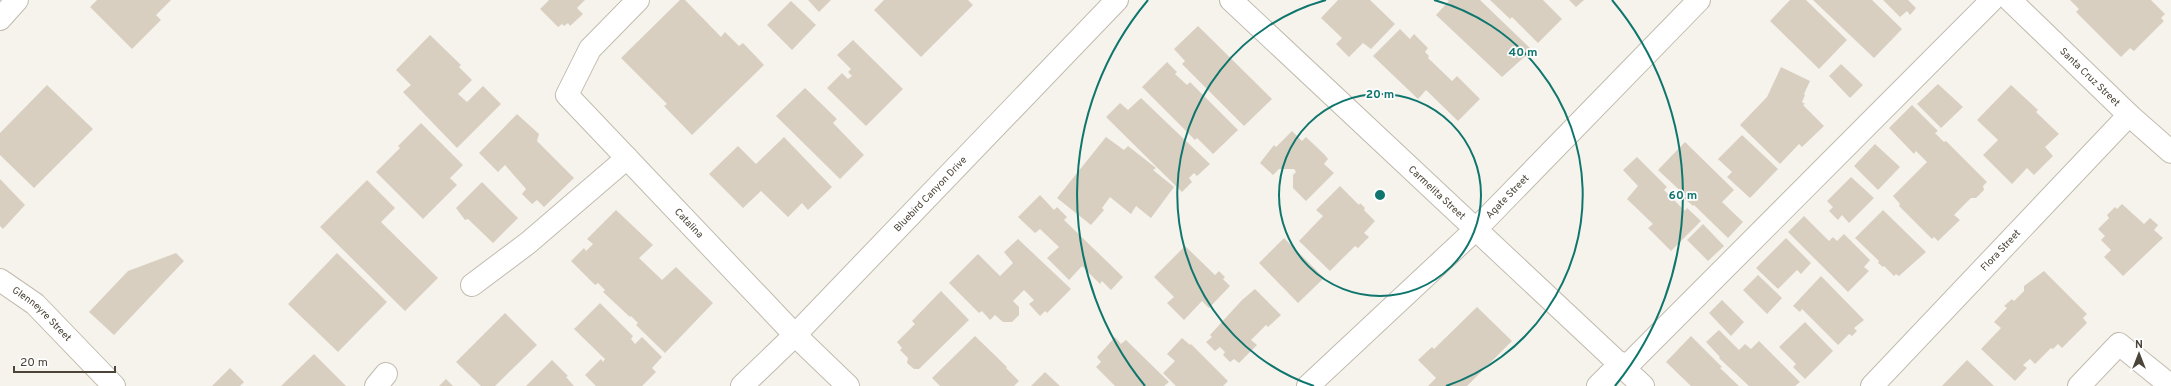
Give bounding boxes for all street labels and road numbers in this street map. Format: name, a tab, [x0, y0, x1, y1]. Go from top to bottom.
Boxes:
street label: Santa Cruz Street	[2057, 45, 2123, 109]
street label: Bluebird Canyon Drive	[891, 154, 970, 235]
street label: Carmelita Street	[1405, 163, 1468, 223]
street label: Agate Street	[1483, 172, 1532, 221]
street label: Catalina	[672, 206, 706, 241]
street label: Flora Street	[1978, 227, 2024, 274]
street label: Glenneyre Street	[9, 284, 74, 344]

